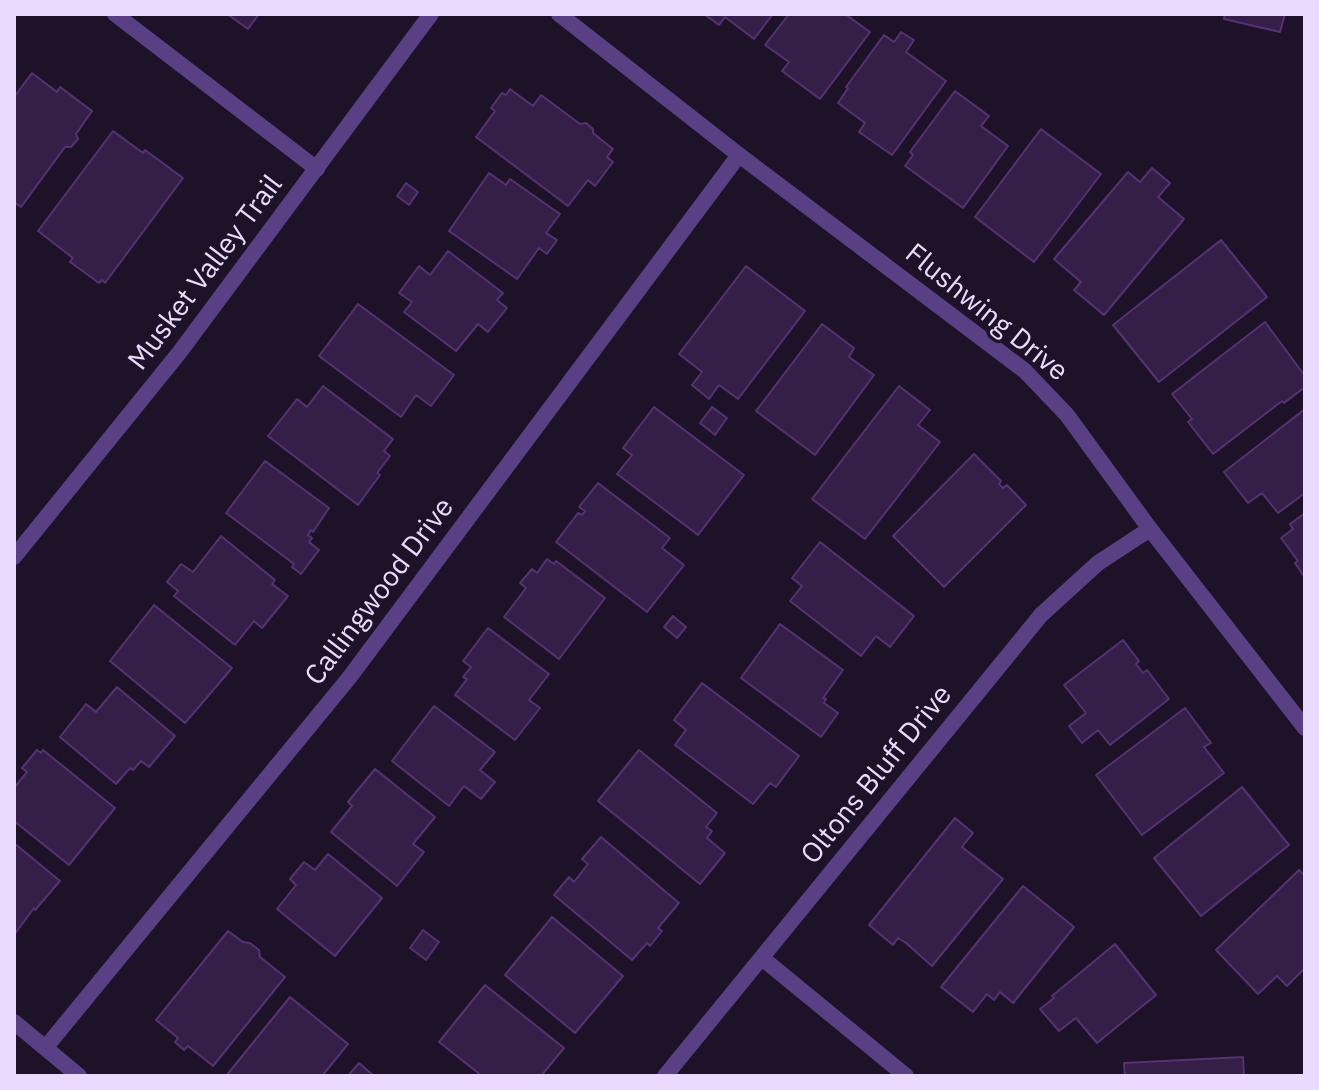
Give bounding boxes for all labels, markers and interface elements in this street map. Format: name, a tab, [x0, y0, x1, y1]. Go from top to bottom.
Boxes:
street label: Musket Valley Trail	[122, 169, 290, 377]
street label: Flushwing Drive	[898, 237, 1074, 389]
street label: Callingwood Drive	[299, 492, 461, 692]
street label: Oltons Bluff Drive	[795, 679, 959, 871]

